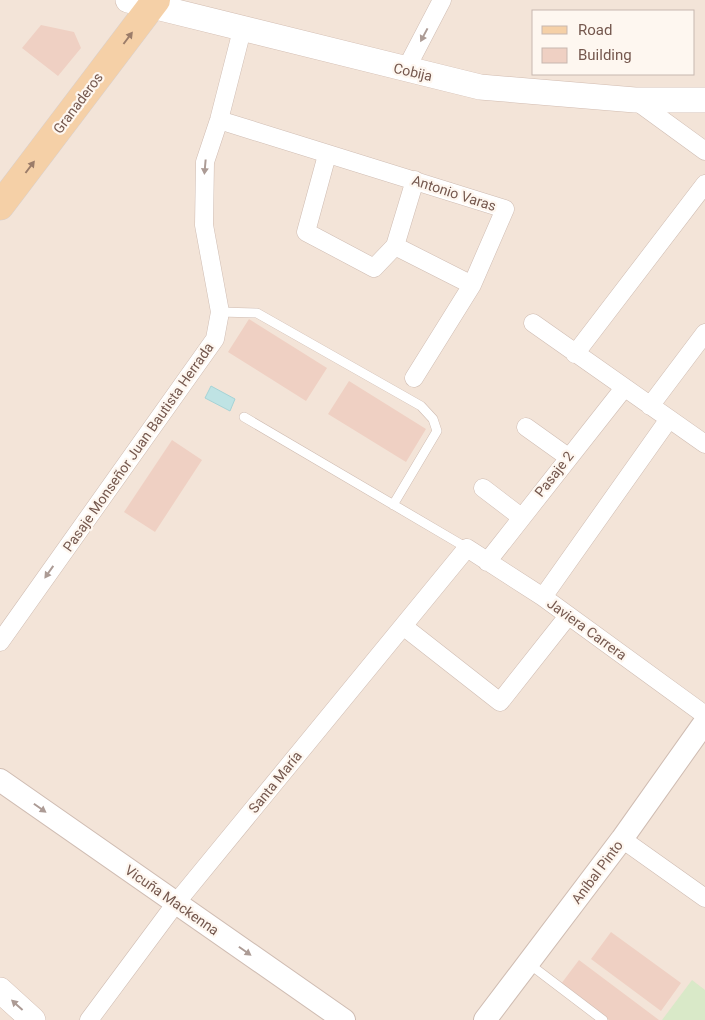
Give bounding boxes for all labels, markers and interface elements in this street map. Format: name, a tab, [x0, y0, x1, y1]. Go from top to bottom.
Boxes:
legend	[532, 10, 695, 75]
text: Road	[578, 21, 612, 39]
one-way arrow	[420, 28, 428, 43]
one-way arrow	[123, 31, 133, 44]
text: Building	[578, 46, 632, 64]
street label: Cobija	[392, 60, 434, 84]
street label: Granaderos	[50, 69, 106, 137]
one-way arrow	[201, 159, 209, 175]
one-way arrow	[24, 161, 35, 174]
street label: Antonio Varas	[410, 172, 498, 214]
street label: Pasaje Monseñor Juan Bautista Herrada	[59, 340, 217, 554]
street label: Pasaje 2	[531, 448, 577, 500]
one-way arrow	[44, 565, 54, 579]
street label: Javiera Carrera	[544, 595, 630, 663]
street label: Santa María	[245, 748, 305, 816]
one-way arrow	[33, 803, 47, 813]
street label: Aníbal Pinto	[568, 837, 626, 907]
street label: Vicuña Mackenna	[122, 862, 222, 938]
one-way arrow	[238, 946, 251, 956]
one-way arrow	[11, 999, 23, 1011]

